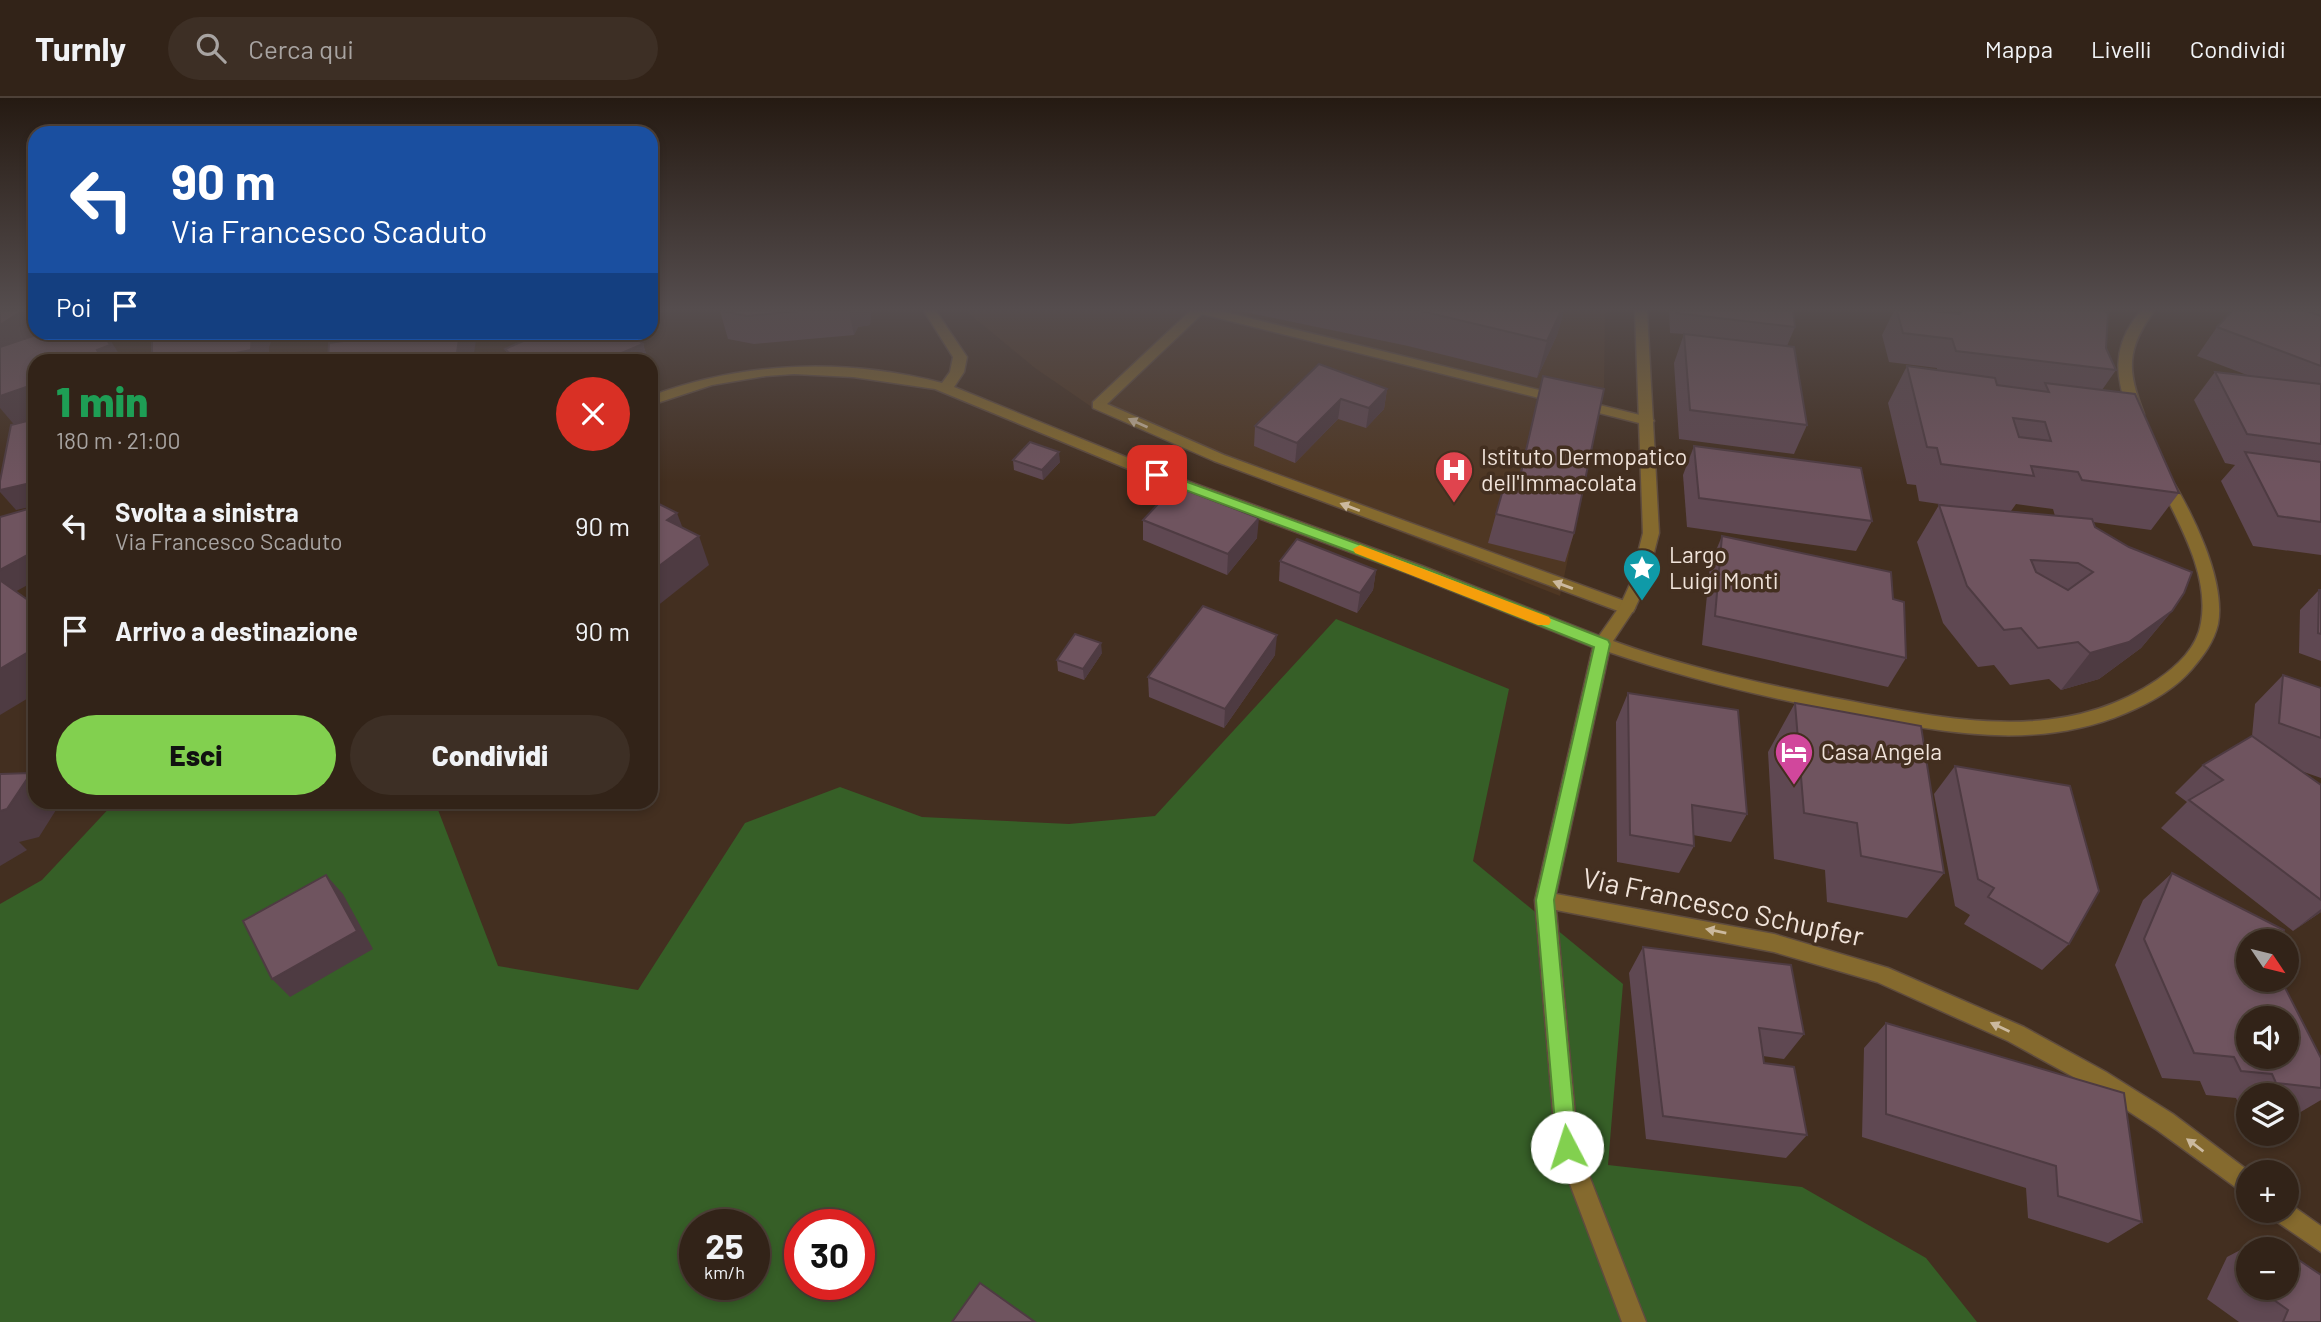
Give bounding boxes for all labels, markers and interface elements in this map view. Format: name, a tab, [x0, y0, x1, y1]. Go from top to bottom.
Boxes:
search box	[168, 17, 658, 80]
text: Turnly	[35, 28, 126, 68]
icon: search	[192, 29, 230, 67]
text: Cerca qui	[248, 33, 354, 64]
text: Mappa	[1985, 34, 2053, 63]
text: Livelli	[2091, 34, 2152, 63]
text: Condividi	[2190, 34, 2286, 63]
text: 90 m	[171, 151, 276, 210]
icon: left	[56, 154, 147, 245]
text: Via Francesco Scaduto	[171, 211, 488, 249]
icon: arrive	[106, 287, 144, 325]
text: Poi	[56, 291, 92, 322]
text: 1 min	[56, 375, 148, 425]
button: close	[556, 377, 630, 451]
one-way arrow	[1128, 417, 1148, 429]
text: 180 m · 21:00	[56, 426, 181, 454]
place label: Istituto Dermopatico dell'Immacolata	[1481, 442, 1687, 496]
pin	[1127, 445, 1187, 505]
hospital icon: Istituto Dermopatico dell'Immacolata	[1433, 449, 1475, 504]
icon: arrive	[1138, 456, 1176, 494]
text: Svolta a sinistra	[115, 496, 299, 527]
one-way arrow	[1339, 501, 1360, 512]
icon: left	[56, 507, 94, 545]
text: 90 m	[575, 510, 630, 541]
text: Via Francesco Scaduto	[115, 527, 343, 555]
place label: Largo Luigi Monti	[1669, 540, 1779, 594]
place icon: Largo Luigi Monti	[1621, 547, 1663, 602]
one-way arrow	[1553, 580, 1574, 591]
icon: arrive	[56, 612, 94, 650]
text: Arrivo a destinazione	[115, 615, 358, 646]
text: 90 m	[575, 615, 630, 646]
button: Esci	[56, 715, 336, 795]
button: Condividi	[350, 715, 630, 795]
hotel icon: Casa Angela	[1773, 731, 1815, 786]
place label: Casa Angela	[1821, 737, 1942, 765]
street label: Via Francesco Schupfer	[1579, 860, 1867, 952]
one-way arrow	[1705, 926, 1727, 937]
north arrow	[2236, 929, 2300, 992]
map controls	[2236, 929, 2299, 1300]
button: sound	[2236, 1006, 2299, 1069]
one-way arrow	[1990, 1021, 2010, 1033]
button: layers	[2236, 1083, 2299, 1146]
position arrow	[1530, 1110, 1604, 1184]
one-way arrow	[2186, 1137, 2204, 1152]
button: +	[2236, 1160, 2299, 1223]
speed limit sign: 30	[784, 1209, 875, 1300]
text: 25	[705, 1224, 744, 1266]
button: −	[2236, 1237, 2299, 1300]
text: km/h	[704, 1261, 745, 1283]

